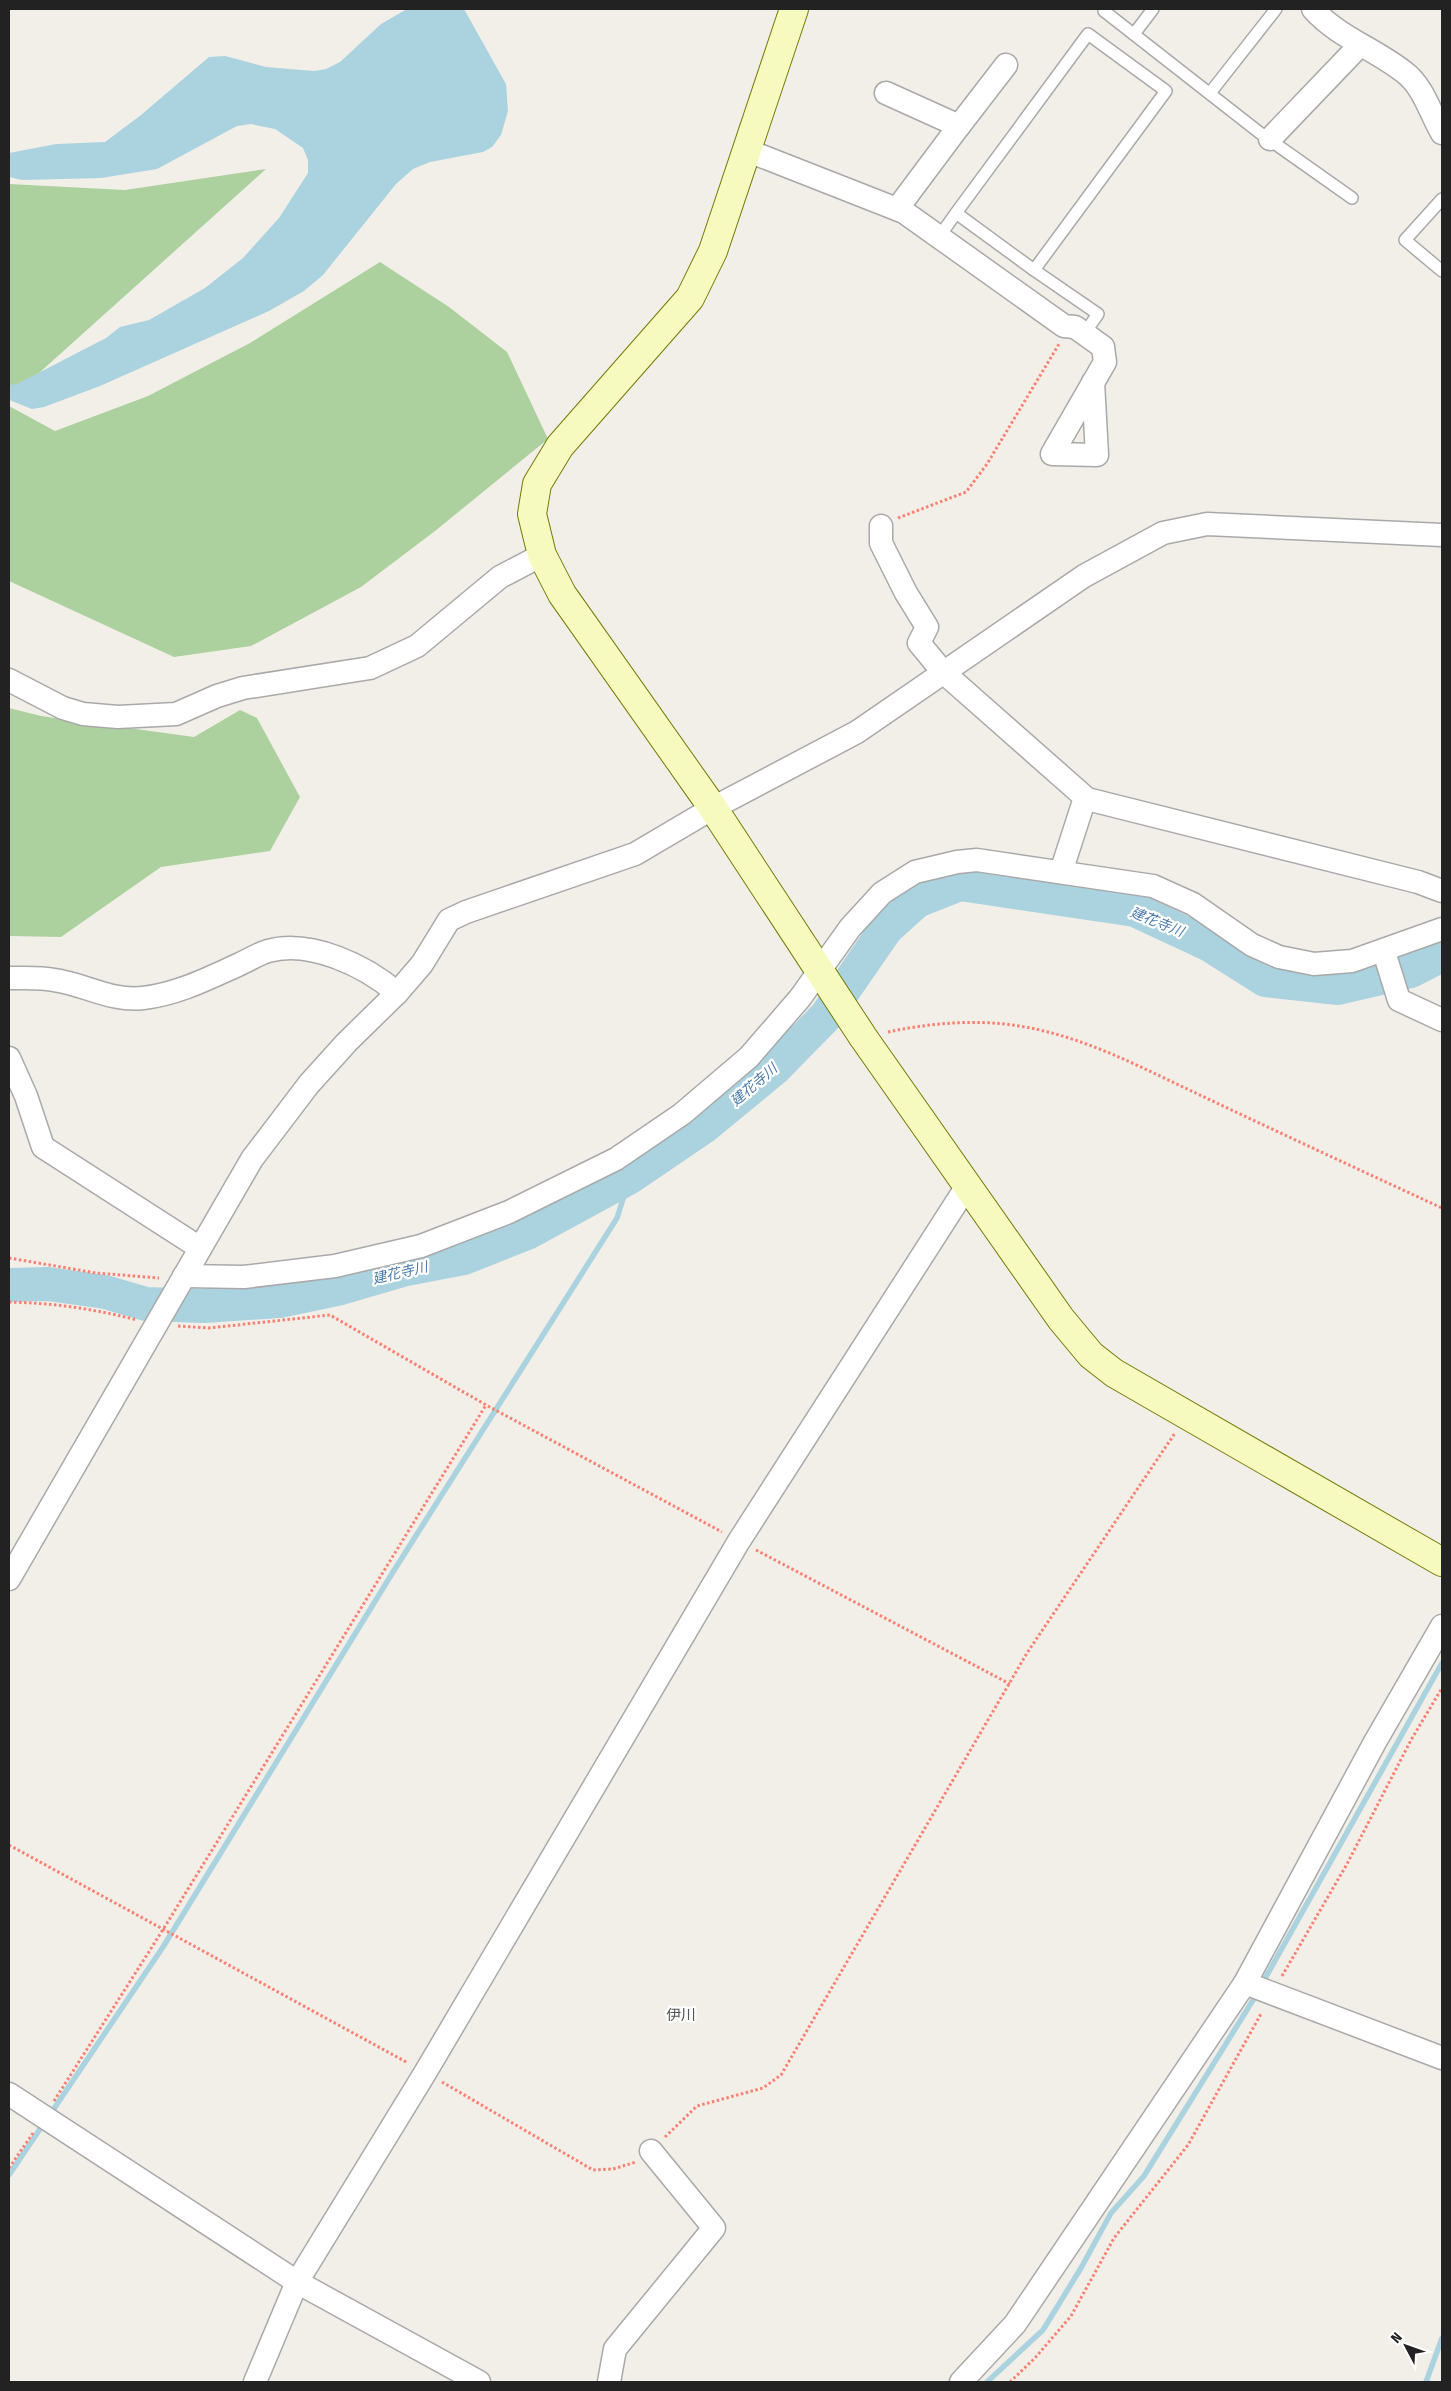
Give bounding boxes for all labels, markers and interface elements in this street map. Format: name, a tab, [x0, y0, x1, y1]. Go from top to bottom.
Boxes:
water label: 建花寺川	[1128, 904, 1188, 941]
water label: 建花寺川	[727, 1059, 782, 1110]
water label: 建花寺川	[371, 1258, 431, 1288]
district label: 伊川	[666, 2006, 696, 2024]
north arrow	[1381, 2321, 1431, 2371]
text: N	[1387, 2329, 1406, 2347]

